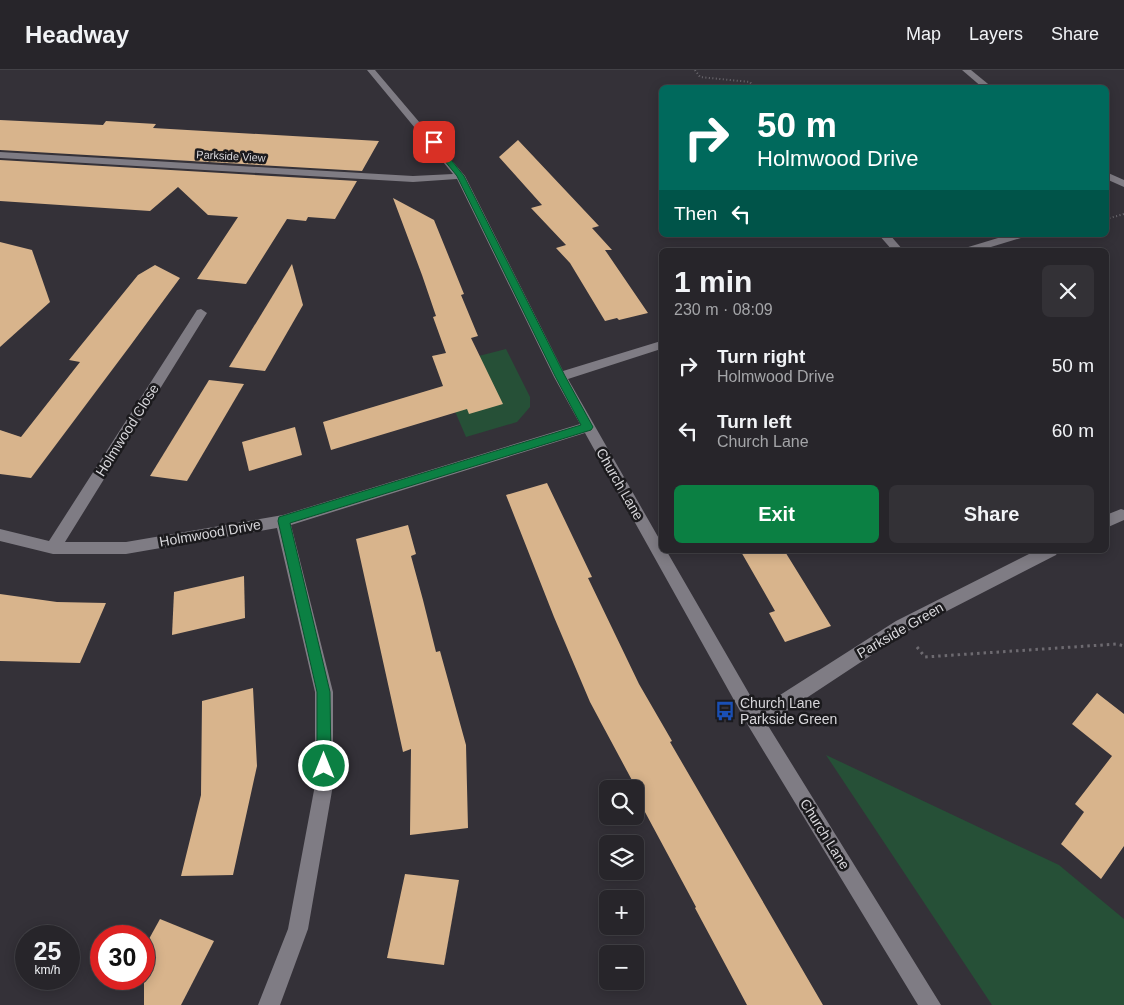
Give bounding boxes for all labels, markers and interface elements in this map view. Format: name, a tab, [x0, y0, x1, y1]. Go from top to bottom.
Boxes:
text: Headway	[25, 21, 129, 48]
text: Map	[906, 24, 941, 44]
text: Layers	[969, 24, 1023, 44]
text: Share	[1051, 24, 1099, 44]
icon: right	[674, 105, 739, 170]
text: 50 m	[757, 105, 837, 144]
pin	[413, 121, 455, 163]
icon: arrive	[420, 128, 448, 156]
text: Holmwood Drive	[757, 146, 918, 171]
street label: Parkside View	[196, 148, 266, 164]
icon: left	[727, 200, 755, 228]
text: Then	[674, 203, 717, 224]
text: 1 min	[674, 265, 752, 298]
button: close	[1042, 265, 1094, 317]
text: 230 m · 08:09	[674, 301, 773, 318]
text: Turn right	[717, 346, 805, 367]
icon: right	[674, 352, 702, 380]
text: 50 m	[1052, 355, 1094, 376]
text: Holmwood Drive	[717, 368, 834, 385]
street label: Holmwood Close	[92, 381, 162, 479]
text: Turn left	[717, 411, 792, 432]
icon: left	[674, 417, 702, 445]
text: 60 m	[1052, 420, 1094, 441]
text: Church Lane	[717, 433, 809, 450]
street label: Church Lane	[593, 445, 647, 523]
button: Exit	[674, 485, 879, 543]
button: Share	[889, 485, 1094, 543]
street label: Holmwood Drive	[158, 516, 262, 550]
street label: Parkside Green	[854, 599, 946, 661]
place label: Church Lane Parkside Green	[740, 695, 837, 727]
bus stop icon: Church Lane Parkside Green	[714, 700, 736, 722]
position arrow	[297, 739, 349, 791]
map controls	[599, 780, 644, 990]
button: search	[599, 780, 644, 825]
street label: Church Lane	[797, 796, 853, 872]
button: layers	[599, 835, 644, 880]
button: +	[599, 890, 644, 935]
speed limit sign: 30	[90, 925, 155, 990]
text: 25	[34, 937, 61, 965]
button: −	[599, 945, 644, 990]
text: km/h	[34, 963, 61, 977]

